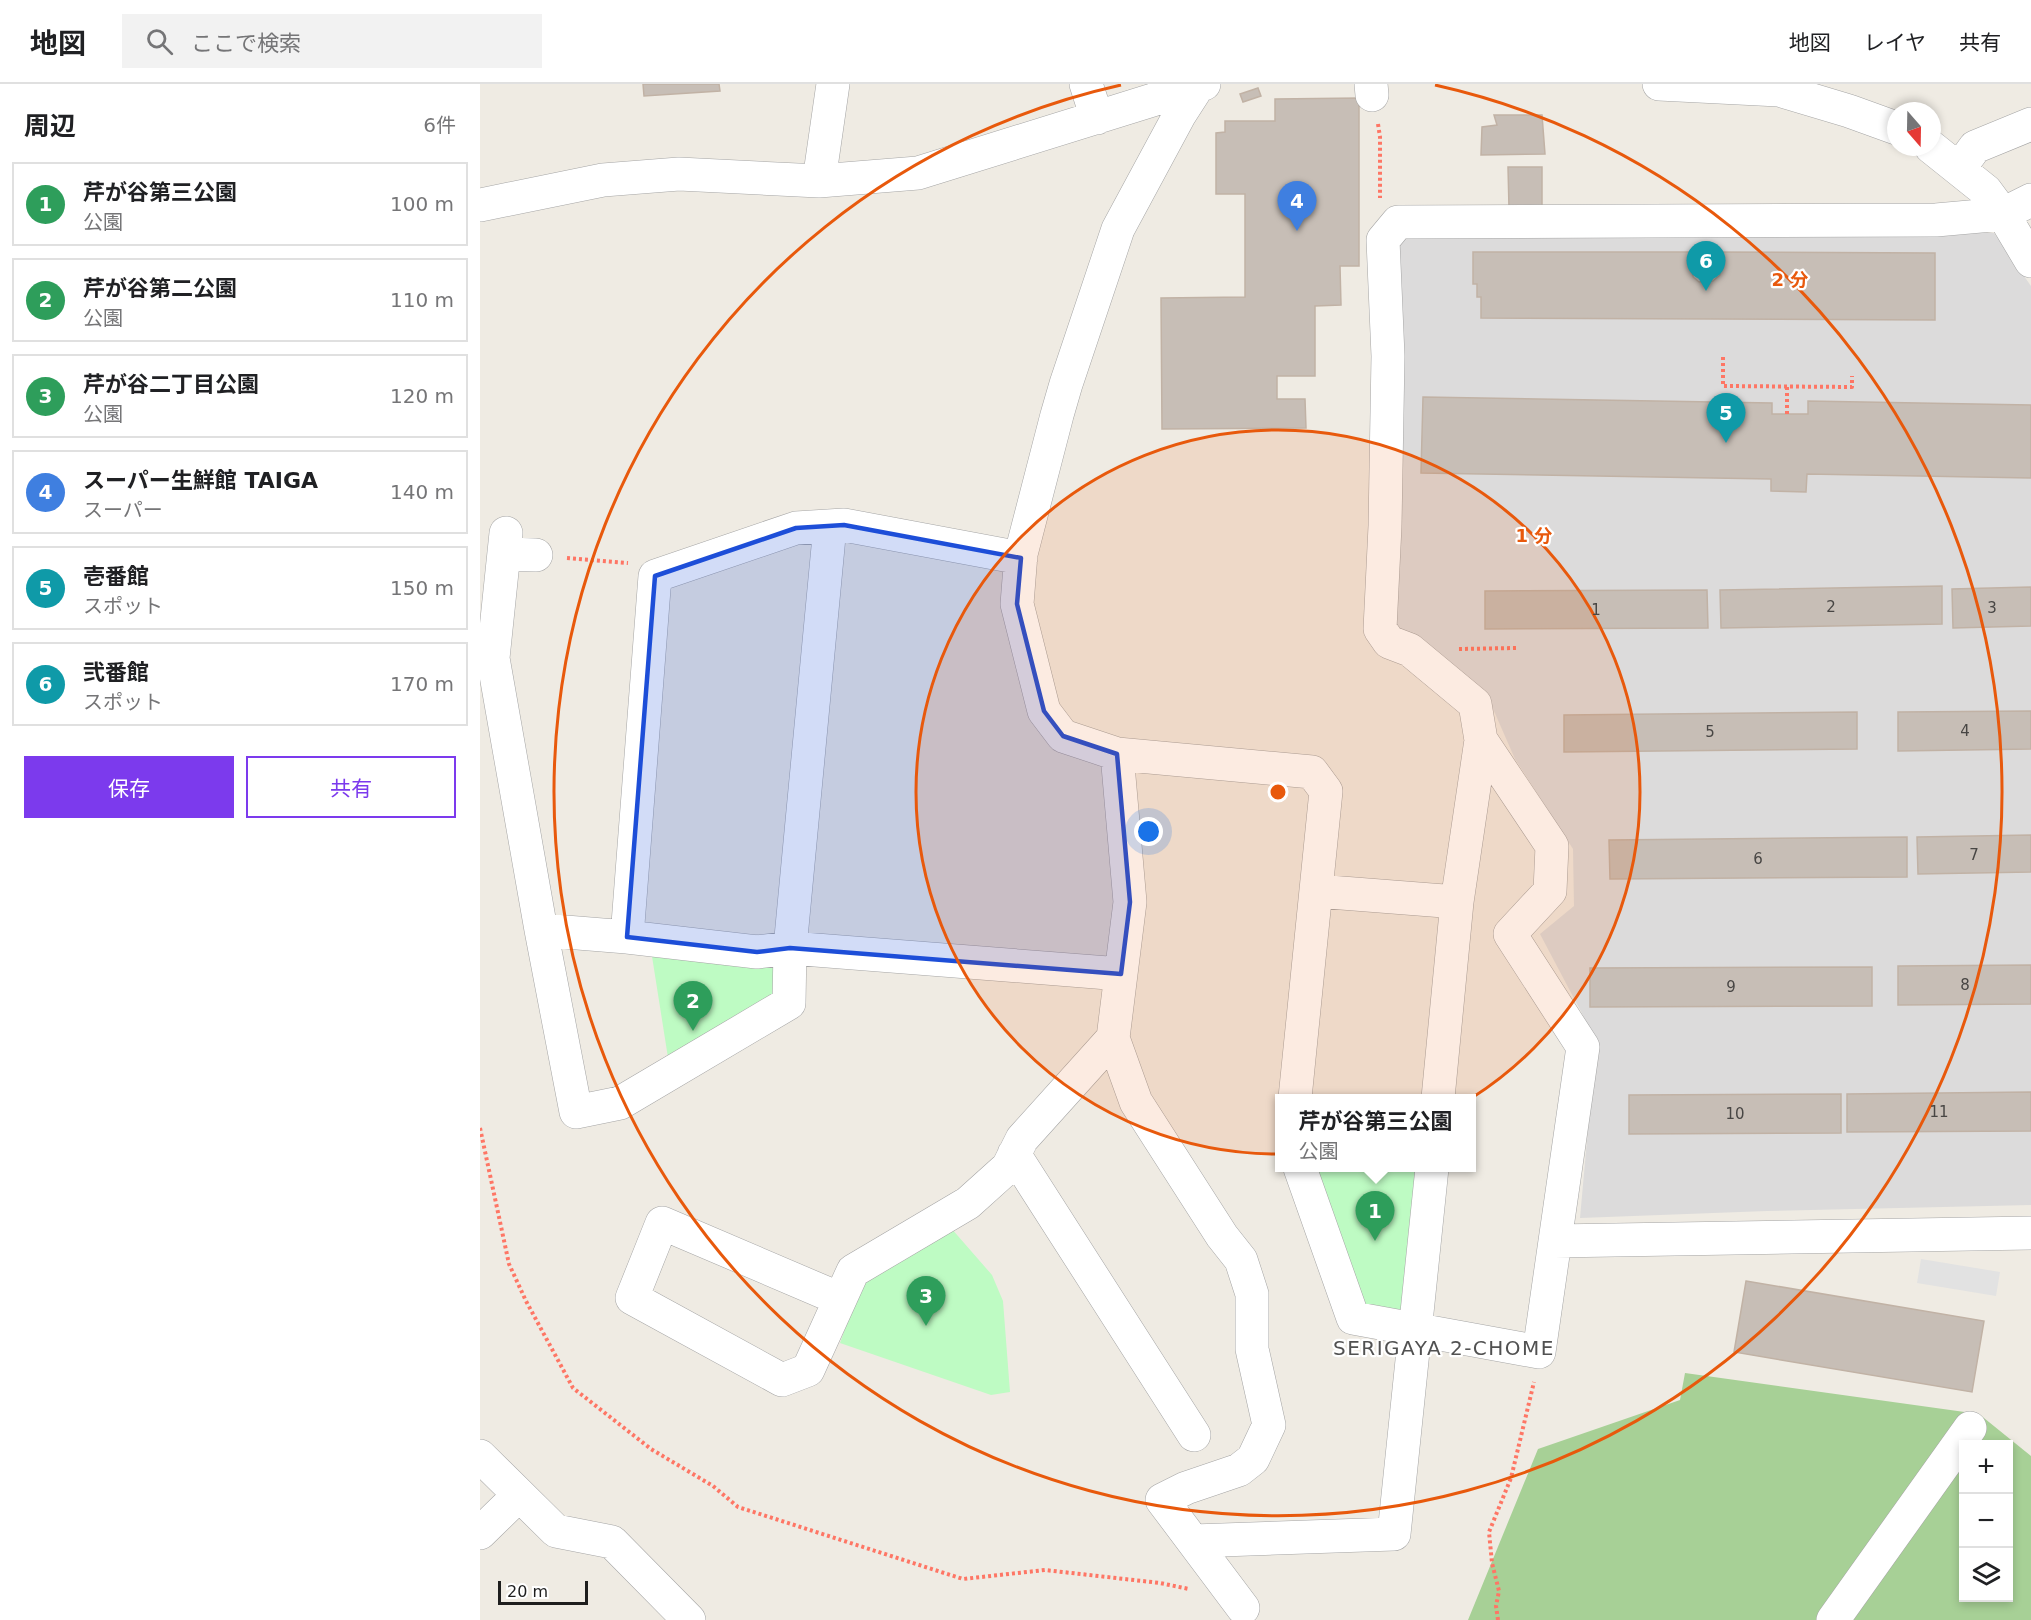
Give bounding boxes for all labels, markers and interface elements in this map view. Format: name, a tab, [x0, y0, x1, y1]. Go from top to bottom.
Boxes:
search box	[122, 14, 542, 68]
icon: search	[143, 25, 176, 58]
text: 地図	[30, 27, 86, 60]
text: ここで検索	[191, 31, 301, 56]
text: 地図	[1789, 31, 1831, 55]
text: レイヤ	[1864, 31, 1926, 55]
text: 共有	[1959, 31, 2001, 55]
north arrow	[1887, 102, 1941, 156]
text: 周辺	[24, 111, 76, 141]
text: 6件	[423, 113, 456, 137]
text: 芹が谷第三公園	[83, 180, 237, 205]
pin: 4	[1278, 182, 1316, 231]
text: 1	[39, 192, 52, 216]
text: 100 m	[390, 192, 454, 216]
text: 公園	[83, 210, 123, 234]
pin: 6	[1686, 242, 1726, 291]
text: 2 分	[1772, 269, 1808, 290]
text: 芹が谷第二公園	[83, 276, 237, 301]
text: 2	[39, 288, 52, 312]
text: 110 m	[390, 288, 454, 312]
text: 公園	[83, 306, 123, 330]
text: 芹が谷二丁目公園	[83, 372, 259, 397]
text: 3	[39, 384, 52, 408]
text: 120 m	[390, 384, 454, 408]
pin: 5	[1706, 394, 1746, 443]
text: 公園	[83, 402, 123, 426]
text: スーパー生鮮館 TAIGA	[83, 468, 318, 493]
text: 4	[39, 480, 52, 504]
text: 140 m	[390, 480, 454, 504]
text: スーパー	[83, 498, 163, 522]
text: 1 分	[1516, 525, 1552, 546]
text: 壱番館	[83, 564, 149, 589]
text: 5	[39, 576, 52, 600]
text: 150 m	[390, 576, 454, 600]
text: スポット	[83, 594, 163, 618]
house number: 2	[1826, 598, 1836, 616]
house number: 3	[1987, 599, 1997, 617]
house number: 1	[1591, 601, 1601, 619]
text: 弐番館	[83, 660, 149, 685]
text: 6	[39, 672, 52, 696]
text: 170 m	[390, 672, 454, 696]
text: スポット	[83, 690, 163, 714]
house number: 4	[1960, 722, 1970, 740]
house number: 5	[1705, 723, 1715, 741]
button: 保存	[24, 756, 234, 818]
button: 共有	[246, 756, 456, 818]
centre of rings	[1268, 782, 1288, 802]
your location	[1134, 817, 1163, 846]
house number: 7	[1969, 846, 1979, 864]
house number: 6	[1753, 850, 1763, 868]
house number: 8	[1960, 976, 1970, 994]
house number: 9	[1726, 978, 1736, 996]
pin: 2	[674, 982, 712, 1031]
popup	[1275, 1094, 1476, 1172]
house number: 11	[1929, 1103, 1949, 1121]
house number: 10	[1725, 1105, 1745, 1123]
text: 芹が谷第三公園	[1298, 1109, 1453, 1134]
text: 公園	[1298, 1139, 1338, 1163]
pin: 1	[1356, 1192, 1394, 1241]
pin: 3	[906, 1276, 946, 1326]
district label: SERIGAYA 2-CHOME	[1333, 1336, 1555, 1360]
map controls	[1959, 1440, 2013, 1602]
button: +	[1959, 1440, 2013, 1494]
button: −	[1959, 1494, 2013, 1548]
button: layers	[1959, 1548, 2013, 1602]
scale bar	[498, 1578, 588, 1606]
text: 20 m	[507, 1582, 548, 1601]

